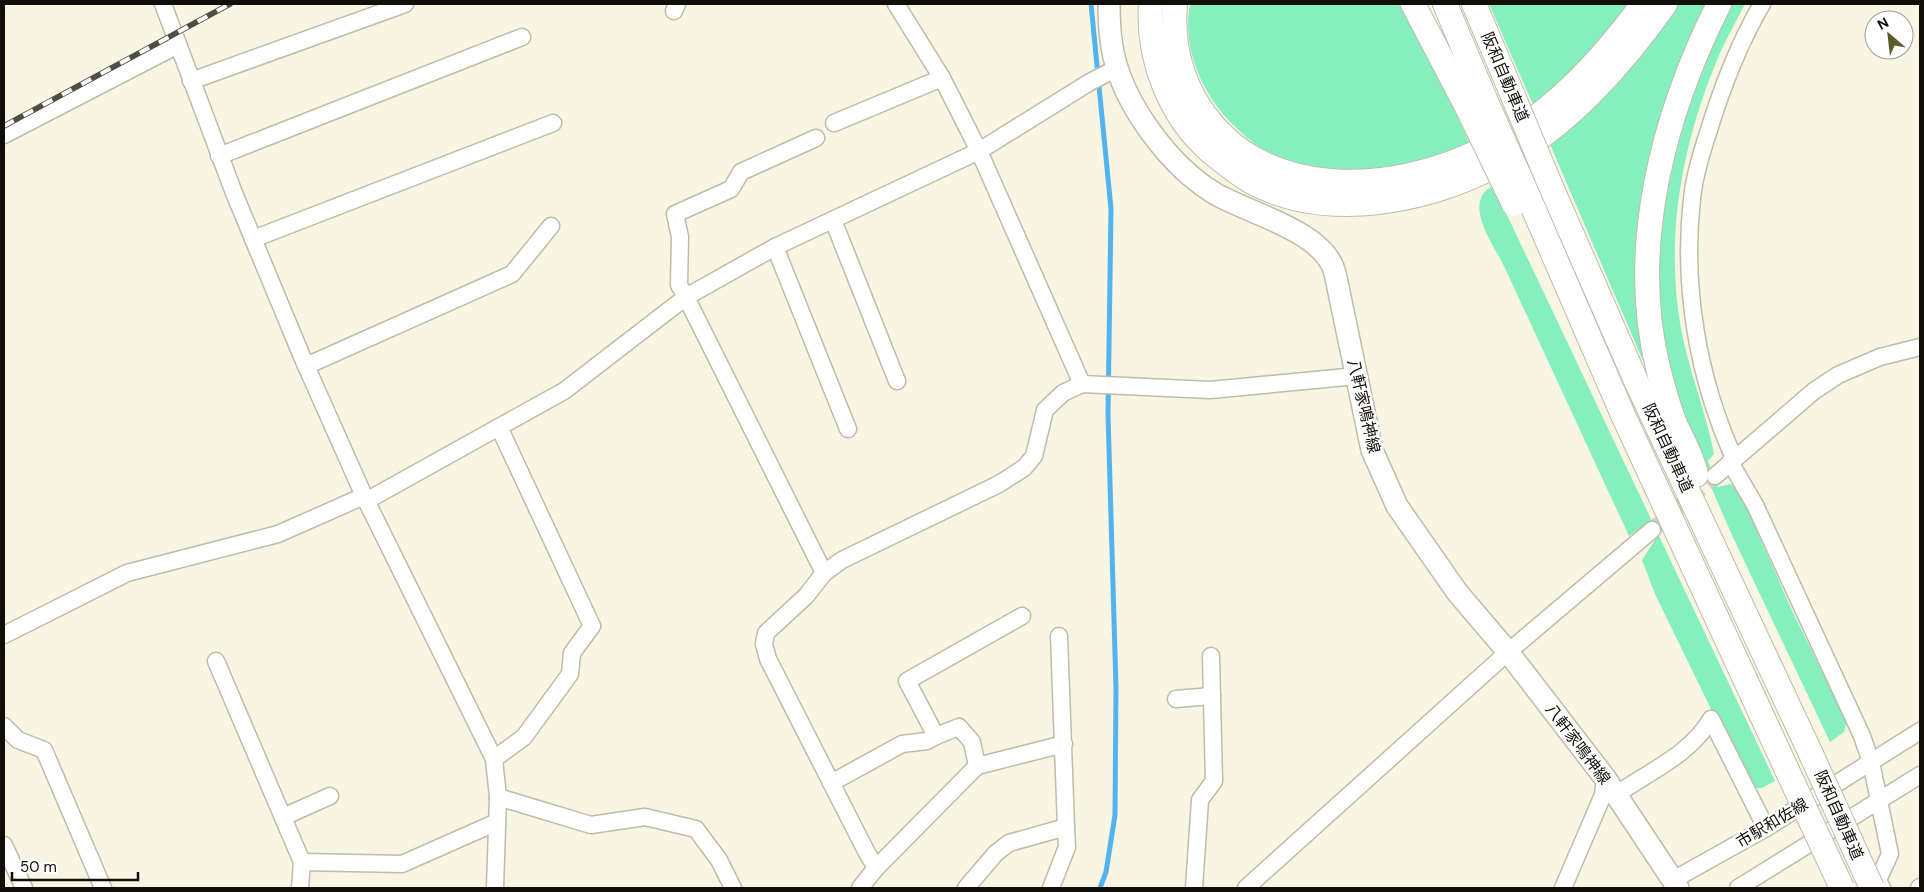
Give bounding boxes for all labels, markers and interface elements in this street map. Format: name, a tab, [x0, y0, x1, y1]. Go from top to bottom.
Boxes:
north arrow	[1864, 10, 1914, 60]
text: N	[1874, 13, 1892, 34]
street label: 阪和自動車道	[1477, 29, 1533, 125]
street label: 八軒家鳴神線	[1343, 357, 1385, 455]
street label: 阪和自動車道	[1638, 400, 1698, 496]
street label: 八軒家鳴神線	[1541, 699, 1615, 789]
street label: 阪和自動車道	[1810, 767, 1868, 863]
street label: 市駅和佐線	[1732, 793, 1812, 853]
scale bar	[12, 850, 139, 882]
text: 50 m	[20, 857, 57, 877]

